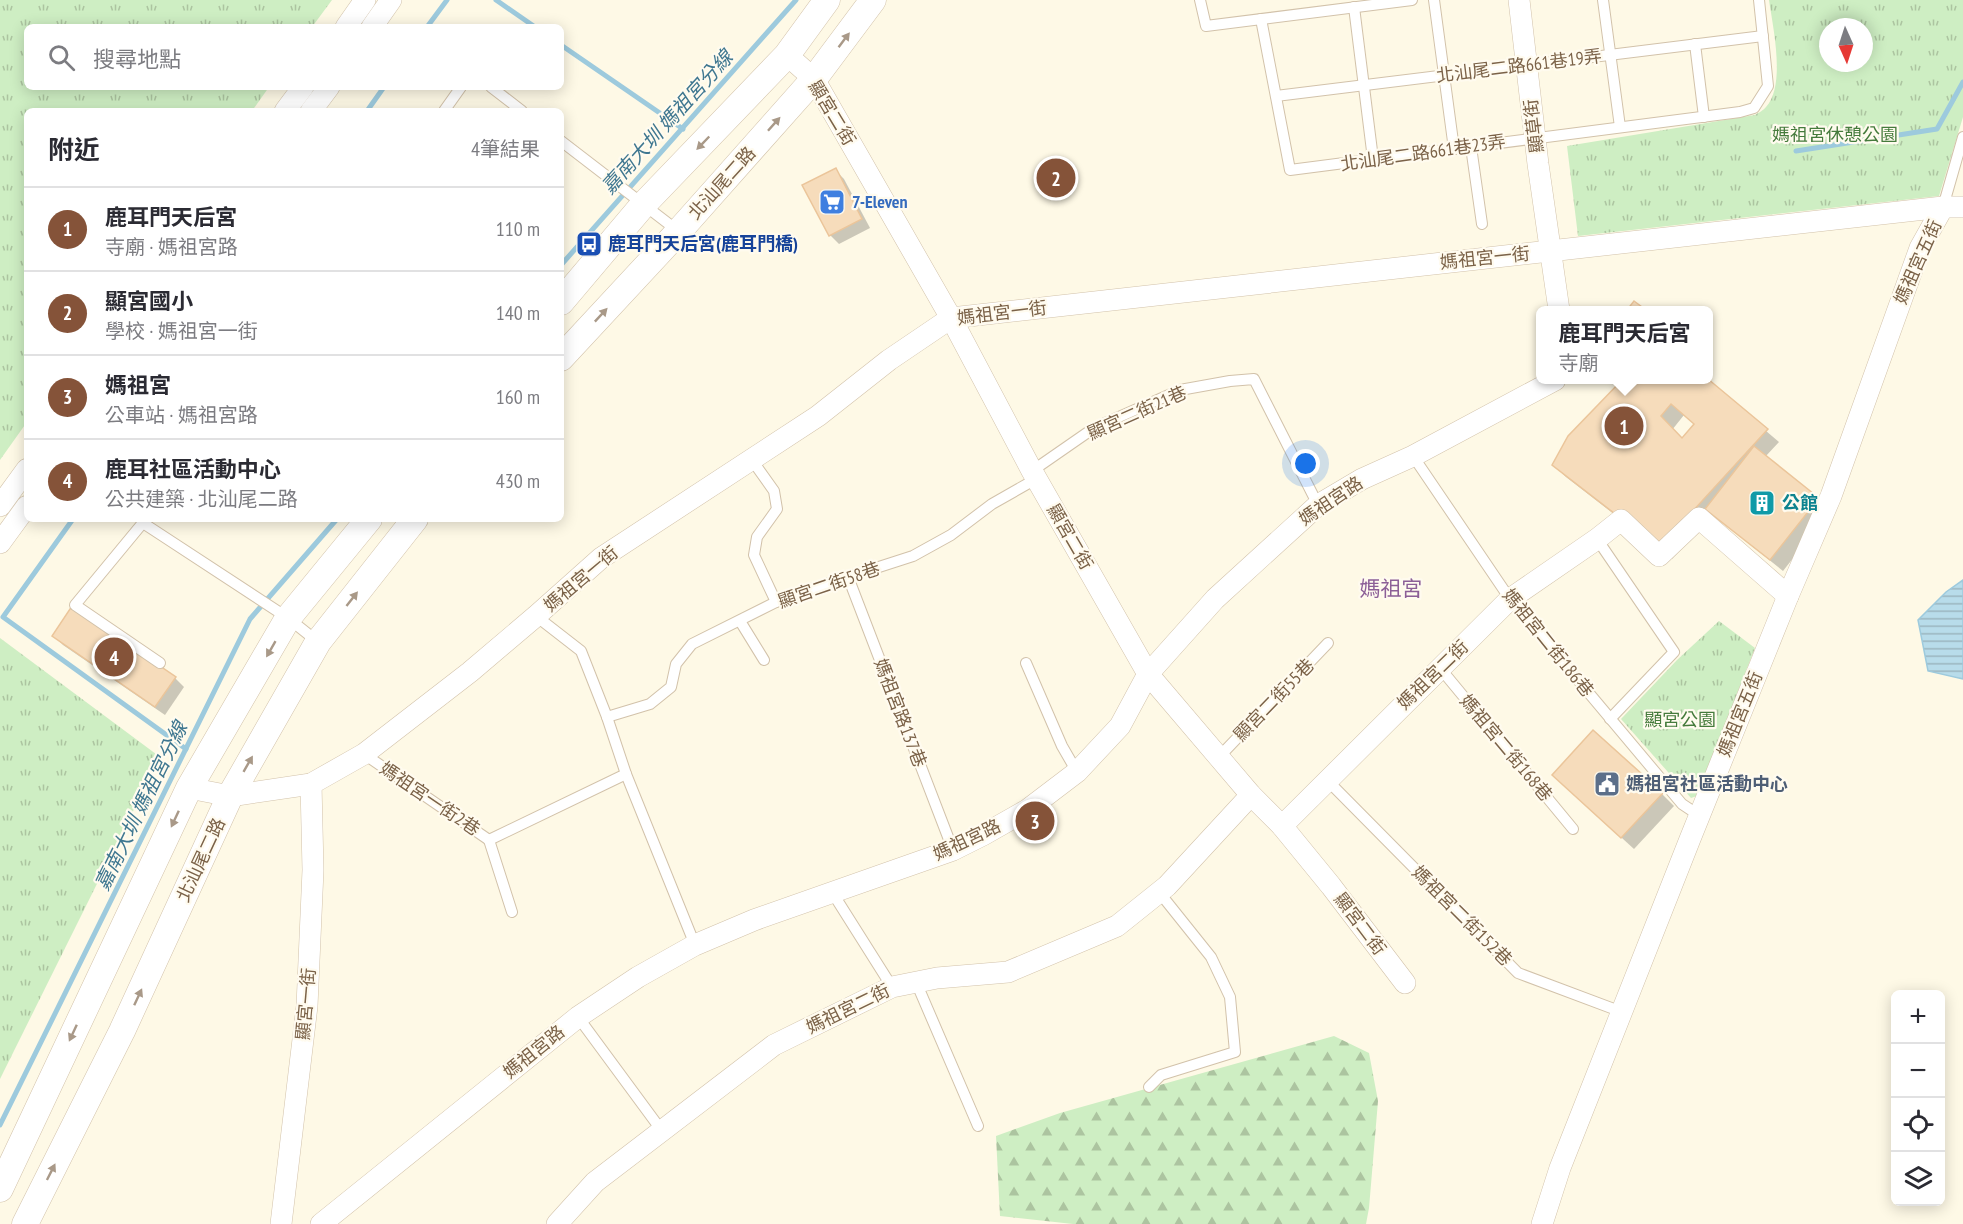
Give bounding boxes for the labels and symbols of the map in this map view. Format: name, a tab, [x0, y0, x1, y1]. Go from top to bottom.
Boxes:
north arrow	[1819, 18, 1873, 72]
one-way arrow	[838, 32, 850, 48]
water label: 嘉南大圳 媽祖宮分線	[596, 43, 740, 199]
street label: 北汕尾二路661巷19弄	[1435, 44, 1603, 87]
street label: 顯宮二街	[804, 76, 861, 150]
street label: 顯草街	[1519, 98, 1548, 154]
one-way arrow	[767, 117, 780, 132]
park label: 媽祖宮休憩公園	[1772, 123, 1898, 146]
street label: 北汕尾二路661巷23弄	[1339, 130, 1507, 175]
one-way arrow	[696, 135, 710, 150]
street label: 北汕尾二路	[683, 142, 760, 224]
pin: 2	[1036, 156, 1076, 201]
supermarket icon: 7-Eleven	[817, 187, 847, 217]
place label: 7-Eleven	[852, 190, 908, 213]
street label: 媽祖宮五街	[1889, 216, 1946, 308]
bus stop icon: 鹿耳門天后宮(鹿耳門橋)	[574, 229, 604, 259]
place label: 鹿耳門天后宮(鹿耳門橋)	[608, 232, 798, 255]
street label: 媽祖宮一街	[1439, 241, 1531, 274]
street label: 媽祖宮一街	[956, 296, 1048, 329]
one-way arrow	[594, 308, 607, 323]
street label: 顯宮二街21巷	[1084, 380, 1190, 445]
pin: 1	[1604, 404, 1644, 448]
your location	[1291, 449, 1320, 478]
street label: 媽祖宮路	[1294, 471, 1367, 530]
building icon: 公館	[1747, 488, 1777, 518]
place label: 公館	[1782, 491, 1818, 514]
street label: 顯宮二街	[1042, 500, 1098, 574]
street label: 媽祖宮一街	[539, 541, 623, 616]
street label: 顯宮二街58巷	[775, 556, 883, 613]
district label: 媽祖宮	[1360, 575, 1423, 602]
street label: 媽祖宮二街186巷	[1498, 584, 1599, 701]
one-way arrow	[345, 592, 357, 607]
pin: 4	[94, 634, 134, 680]
street label: 媽祖宮二街	[1392, 635, 1473, 714]
one-way arrow	[265, 641, 276, 657]
street label: 顯宮二街55巷	[1228, 653, 1319, 746]
street label: 媽祖宮路137巷	[869, 655, 932, 770]
street label: 媽祖宮五街	[1712, 668, 1767, 760]
street label: 媽祖宮二街168巷	[1455, 690, 1558, 806]
park label: 顯宮公園	[1644, 708, 1716, 731]
water label: 嘉南大圳 媽祖宮分線	[89, 716, 194, 895]
one-way arrow	[243, 755, 253, 772]
street label: 媽祖宮一街2巷	[376, 757, 485, 841]
public building icon: 媽祖宮社區活動中心	[1592, 769, 1622, 799]
place label: 媽祖宮社區活動中心	[1626, 772, 1788, 795]
pin: 3	[1016, 798, 1054, 844]
one-way arrow	[170, 810, 179, 827]
street label: 北汕尾二路	[171, 814, 230, 905]
street label: 媽祖宮路	[929, 814, 1004, 865]
street label: 媽祖宮二街152巷	[1407, 861, 1517, 971]
street label: 顯宮二街	[1330, 888, 1391, 959]
street label: 顯宮一街	[291, 967, 320, 1041]
street label: 媽祖宮二街	[802, 978, 893, 1039]
one-way arrow	[133, 989, 142, 1006]
street label: 媽祖宮路	[498, 1020, 569, 1083]
one-way arrow	[69, 1024, 78, 1041]
one-way arrow	[46, 1163, 56, 1180]

